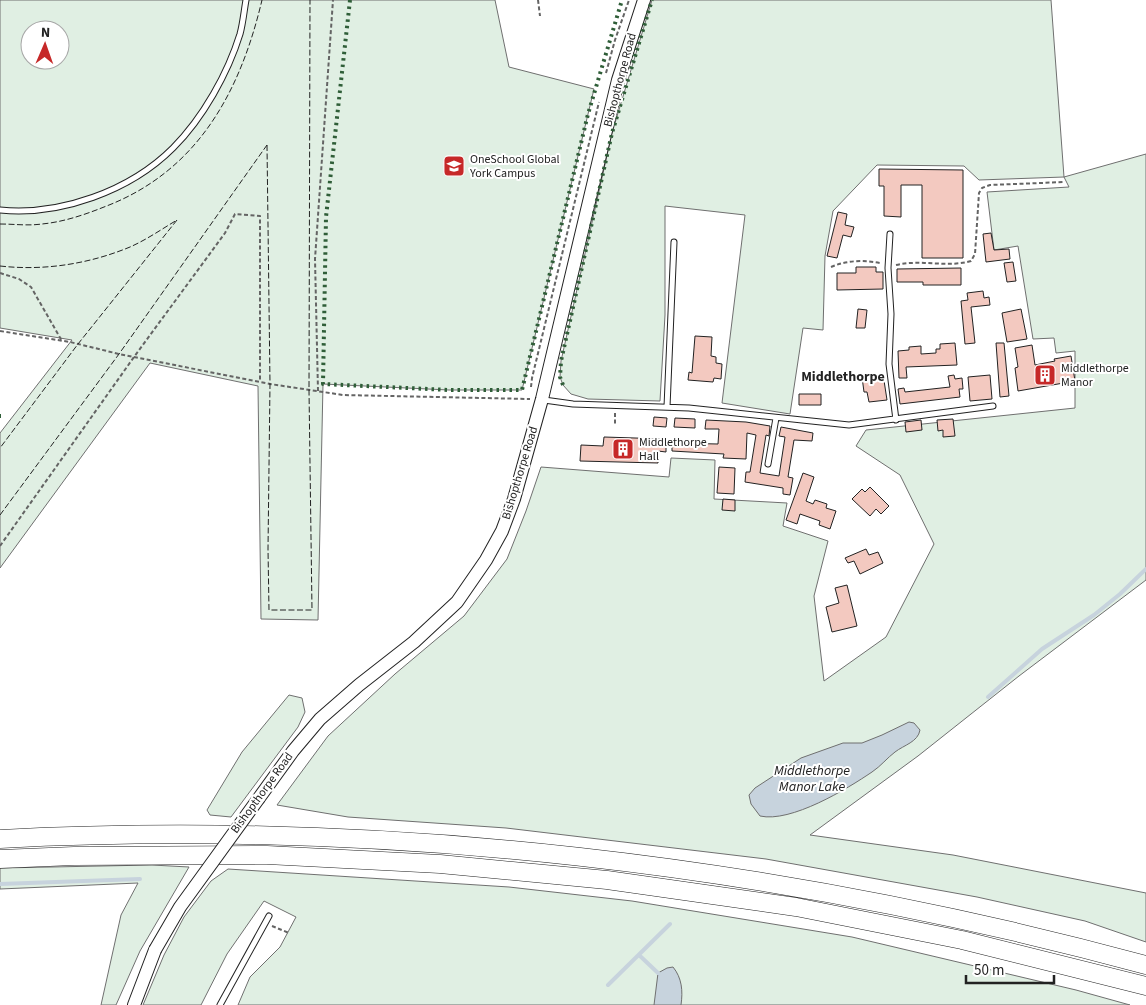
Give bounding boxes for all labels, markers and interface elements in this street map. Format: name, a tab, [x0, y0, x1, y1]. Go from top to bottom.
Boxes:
north arrow	[20, 20, 70, 70]
text: N	[40, 23, 50, 43]
street label: Bishopthorpe Road	[599, 31, 641, 129]
place label: OneSchool Global York Campus	[469, 151, 560, 182]
school or university icon: OneSchool Global York Campus	[442, 154, 466, 178]
place label: Middlethorpe Manor	[1061, 360, 1129, 391]
building icon: Middlethorpe Manor	[1033, 363, 1057, 387]
district label: Middlethorpe	[801, 367, 885, 387]
street label: Bishopthorpe Road	[498, 424, 542, 522]
place label: Middlethorpe Hall	[639, 434, 707, 465]
building icon: Middlethorpe Hall	[611, 437, 635, 461]
street label: Bishopthorpe Road	[227, 749, 297, 837]
water label: Middlethorpe Manor Lake	[774, 761, 850, 797]
scale bar	[966, 952, 1054, 984]
text: 50 m	[974, 960, 1004, 981]

